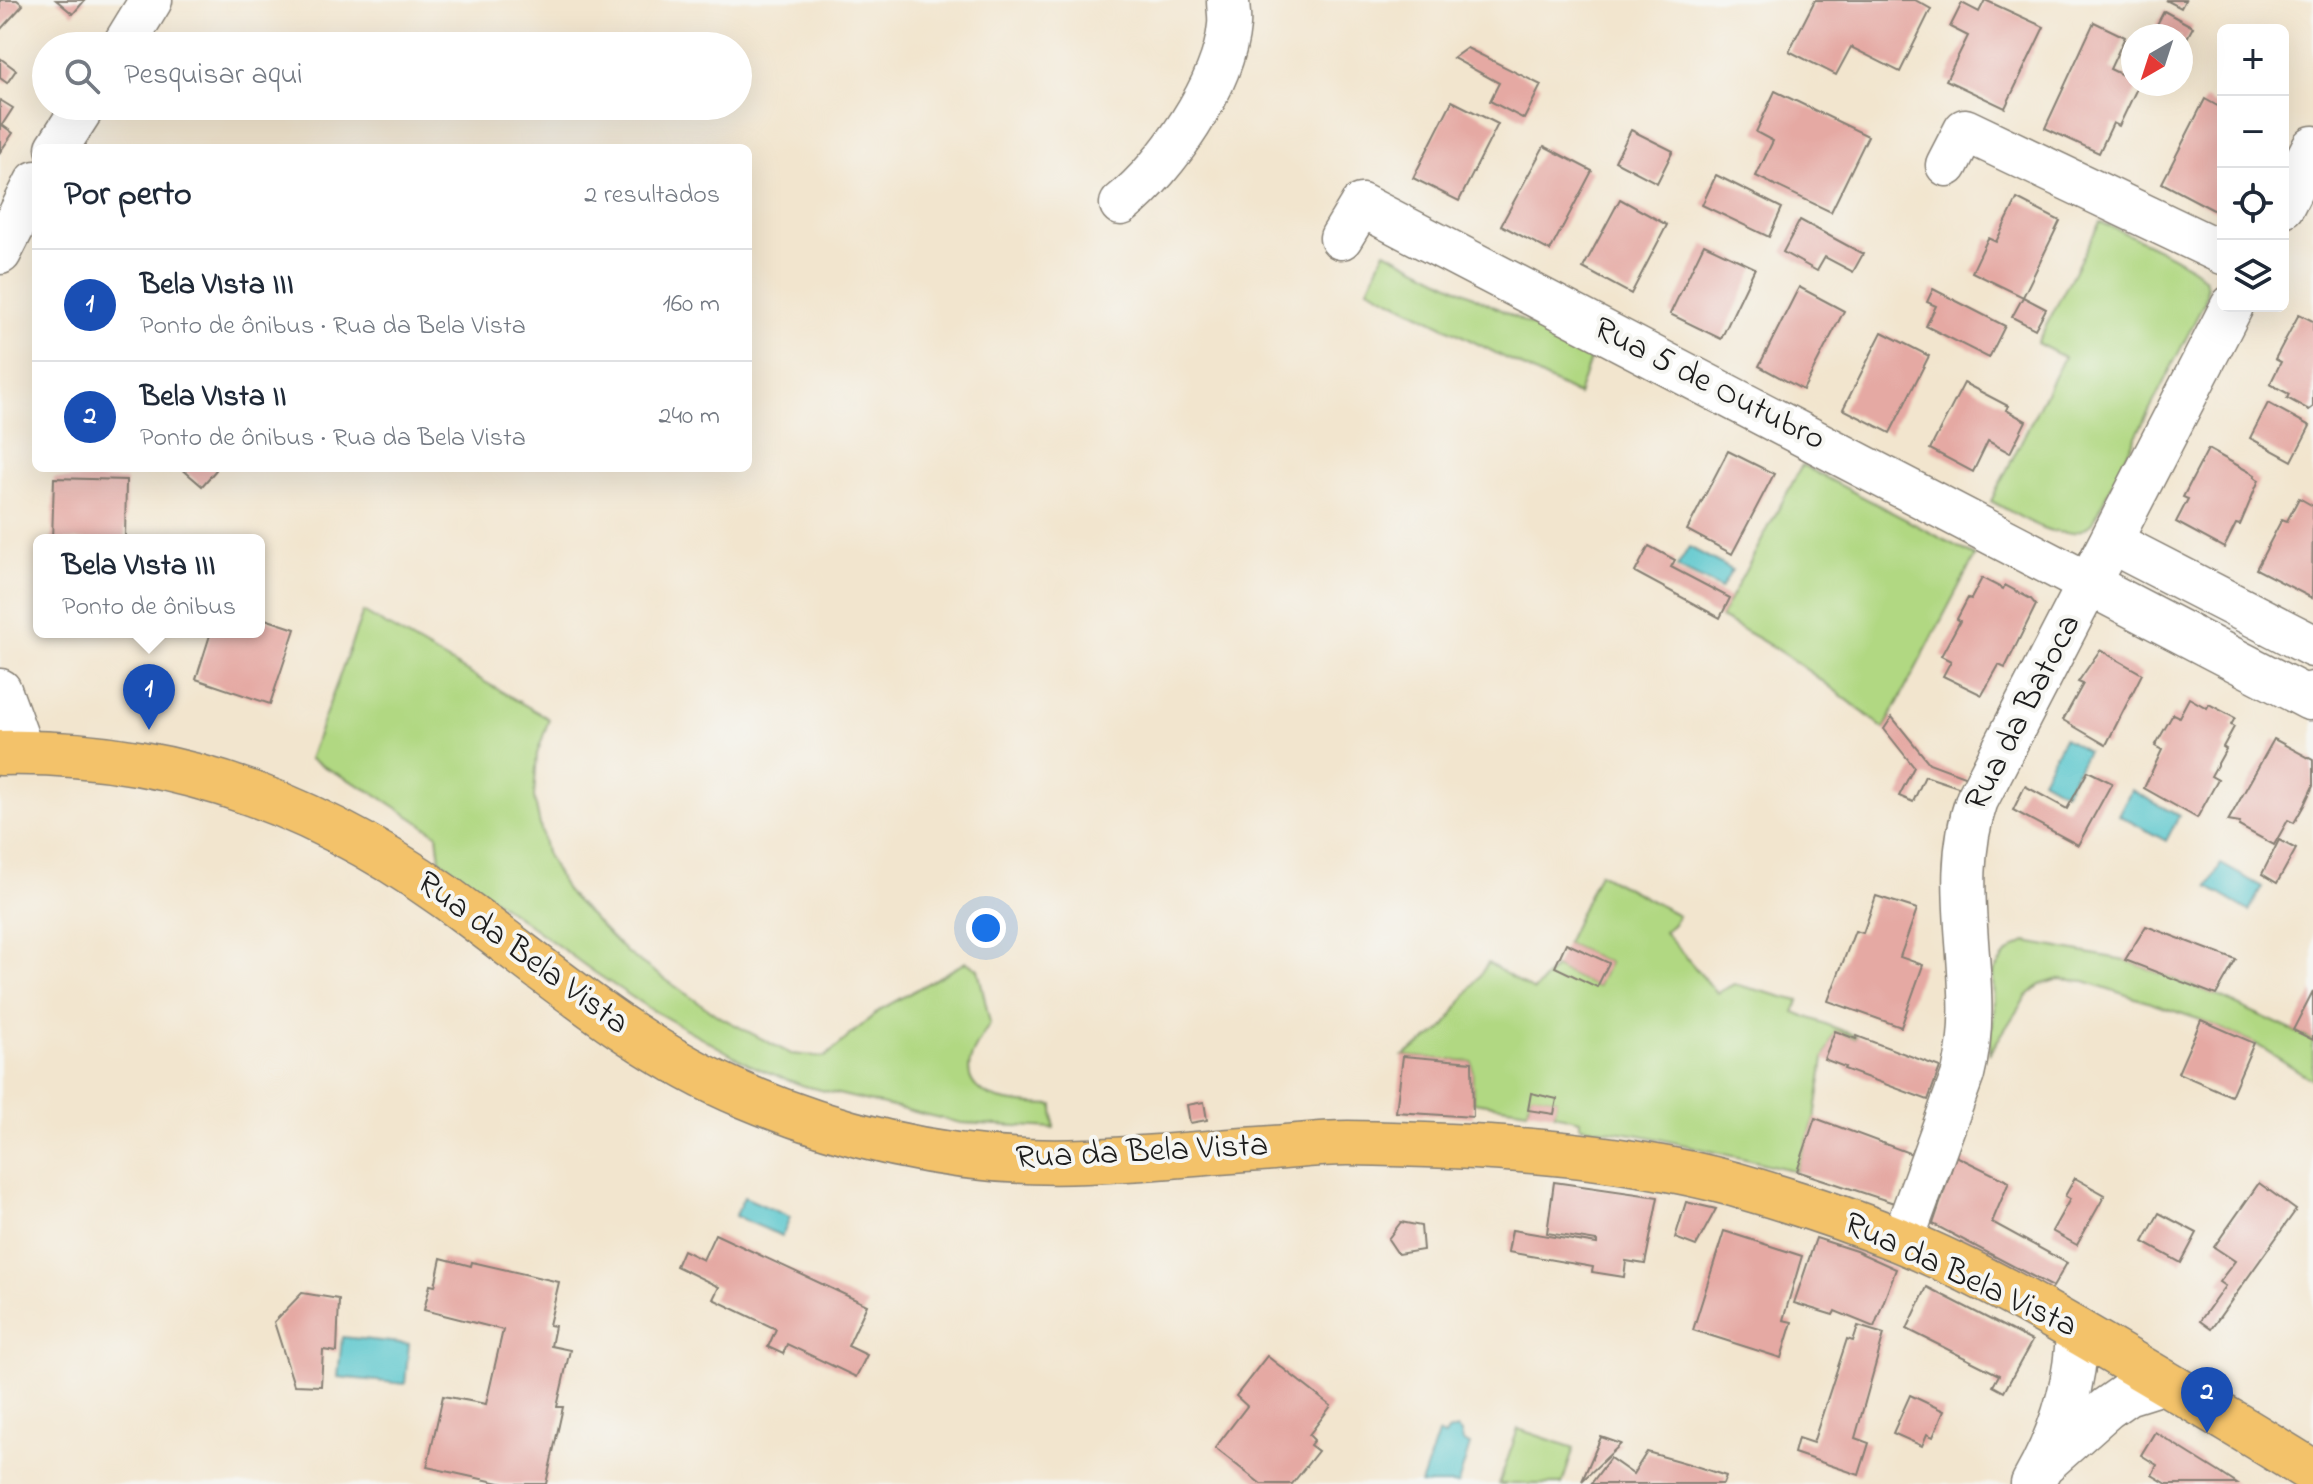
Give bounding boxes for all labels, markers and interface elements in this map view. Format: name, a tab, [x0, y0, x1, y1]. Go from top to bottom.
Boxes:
north arrow	[2121, 24, 2193, 96]
map controls	[2217, 24, 2289, 312]
button: +	[2217, 24, 2289, 96]
search box	[32, 32, 752, 120]
icon: search	[60, 54, 104, 98]
text: Pesquisar aqui	[124, 54, 303, 98]
button: −	[2217, 96, 2289, 168]
button: locate	[2217, 168, 2289, 240]
text: Por perto	[64, 171, 192, 221]
text: 2 resultados	[584, 177, 720, 215]
button: layers	[2217, 240, 2289, 312]
text: Bela VIsta III	[140, 264, 294, 308]
text: 1	[86, 286, 94, 324]
text: 160 m	[662, 286, 720, 324]
street label: Rua 5 de Outubro	[1584, 305, 1834, 465]
text: Ponto de ônibus · Rua da Bela Vista	[140, 308, 526, 346]
text: Bela VIsta II	[140, 376, 287, 420]
text: 2	[84, 398, 96, 436]
text: 240 m	[658, 398, 720, 436]
text: Ponto de ônibus · Rua da Bela Vista	[140, 420, 526, 458]
popup	[33, 534, 265, 638]
text: Bela VIsta III	[62, 545, 216, 589]
text: Ponto de ônibus	[62, 589, 236, 627]
street label: Rua da Batoca	[1953, 606, 2095, 820]
pin: 1	[123, 664, 175, 730]
street label: Rua da Bela Vista	[405, 860, 639, 1048]
your location	[966, 908, 1006, 948]
street label: Rua da Bela Vista	[1015, 1121, 1269, 1185]
street label: Rua da Bela Vista	[1835, 1200, 2085, 1352]
pin: 2	[2181, 1367, 2233, 1433]

